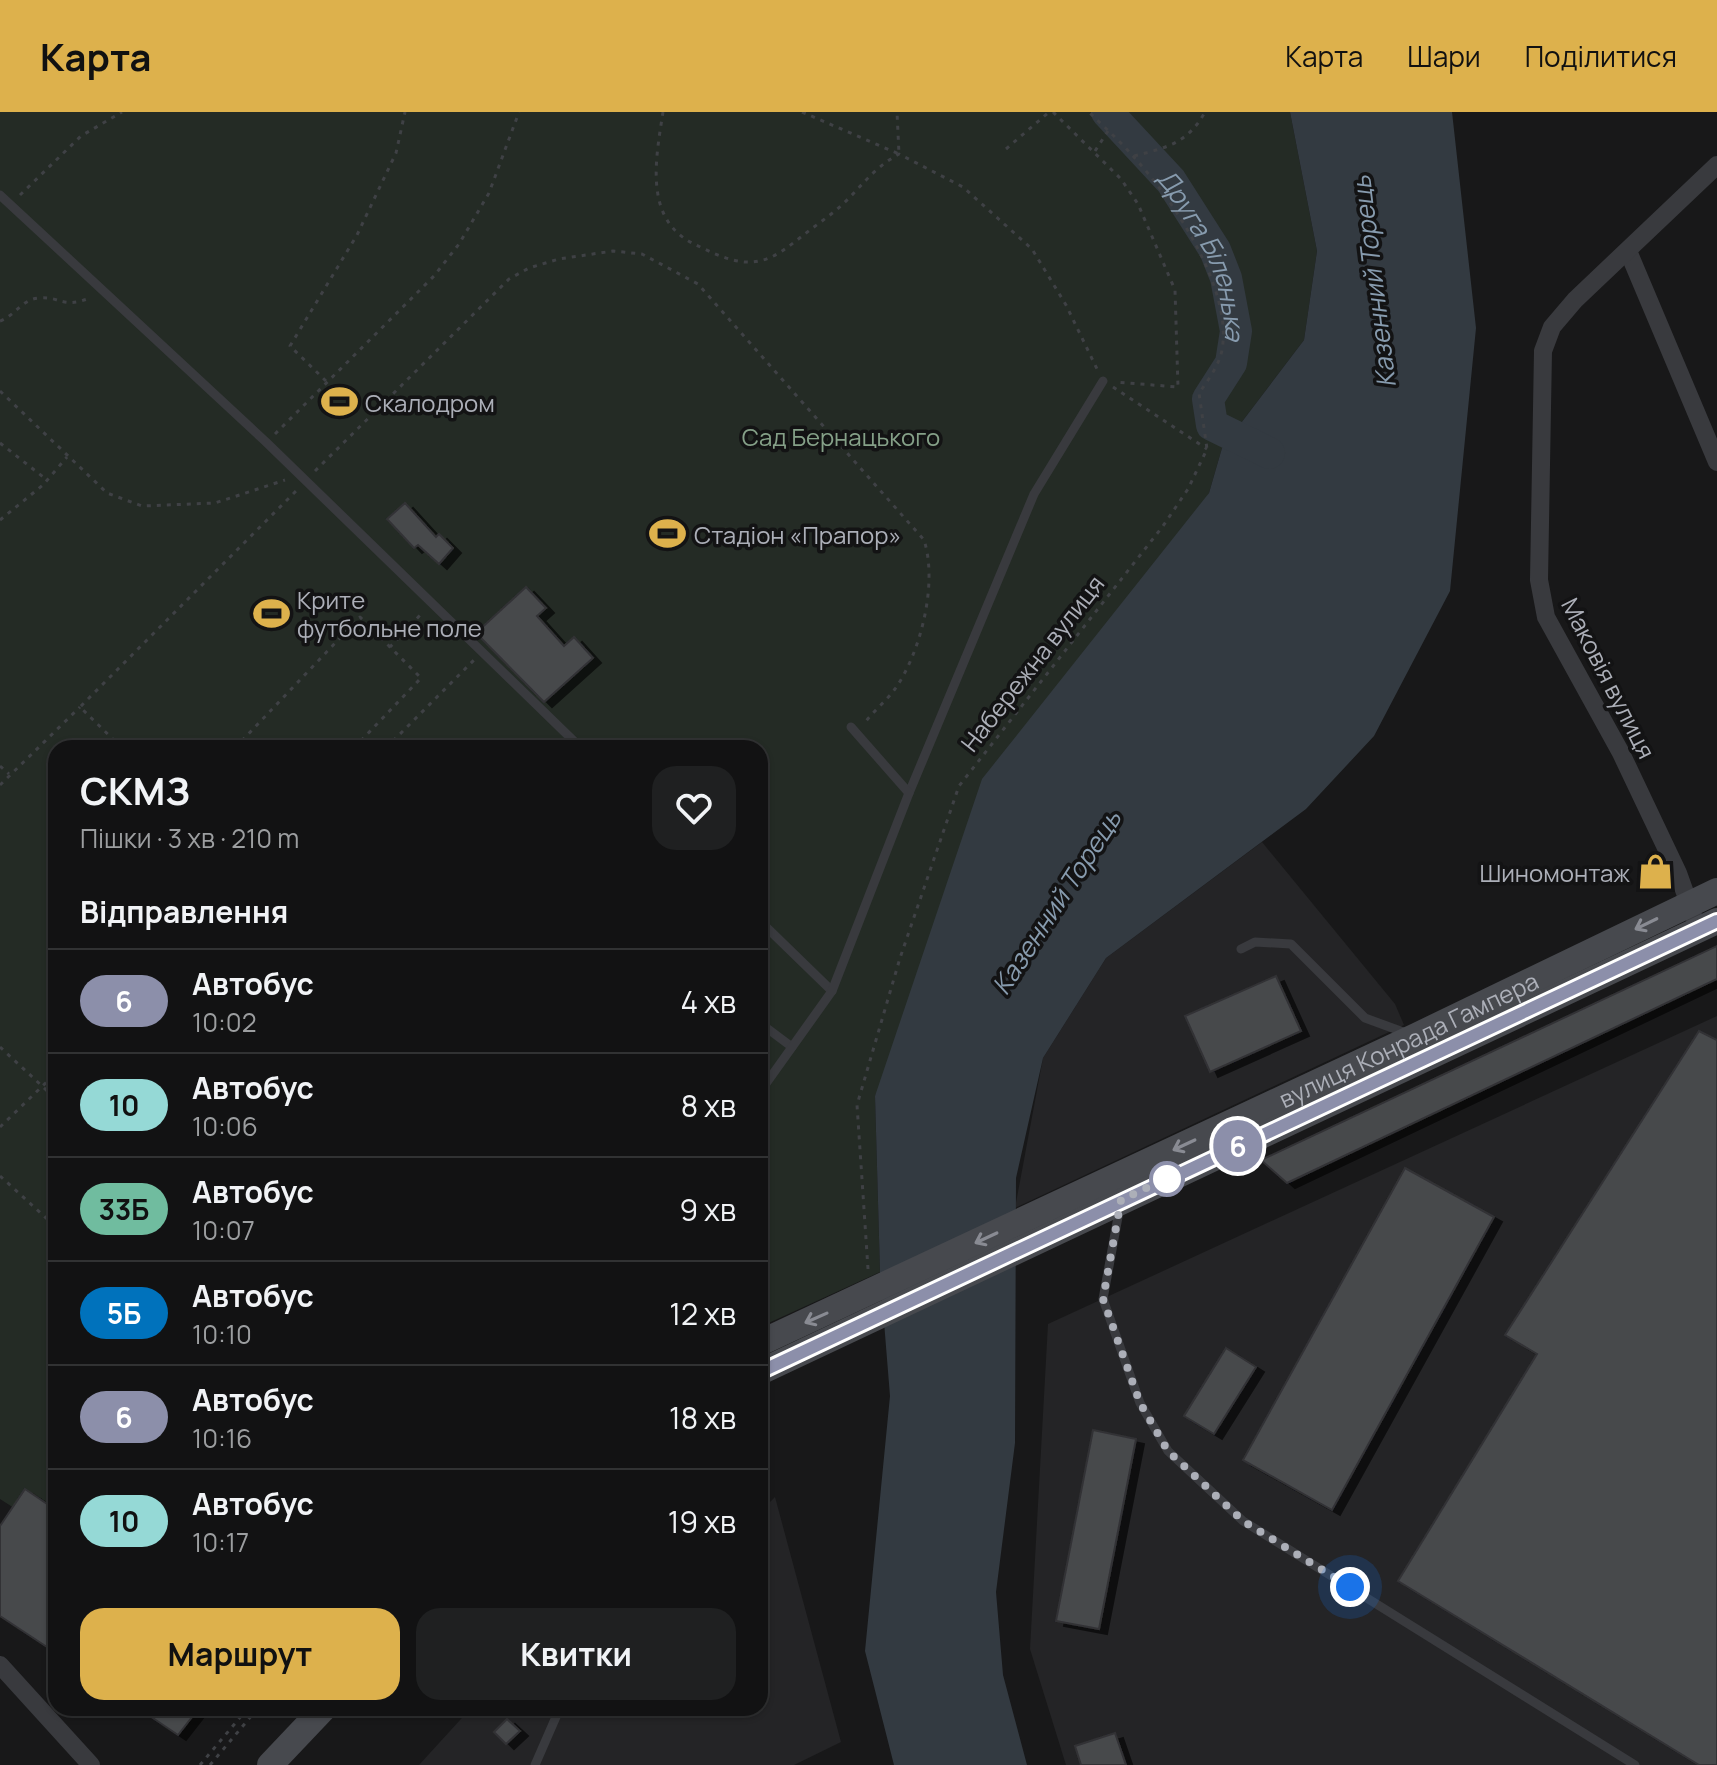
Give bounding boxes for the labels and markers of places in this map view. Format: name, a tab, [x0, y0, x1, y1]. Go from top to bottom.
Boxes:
sports icon: Скалодром	[320, 383, 358, 421]
place label: Скалодром	[365, 386, 495, 419]
sports icon: Стадіон «Прапор»	[649, 515, 687, 553]
place label: Стадіон «Прапор»	[694, 518, 901, 551]
place label: Крите футбольне поле	[297, 583, 482, 644]
sports icon: Крите футбольне поле	[252, 594, 290, 632]
shop icon: Шиномонтаж	[1637, 853, 1675, 891]
place label: Шиномонтаж	[1479, 856, 1630, 889]
unlabelled marker	[1150, 1162, 1184, 1196]

